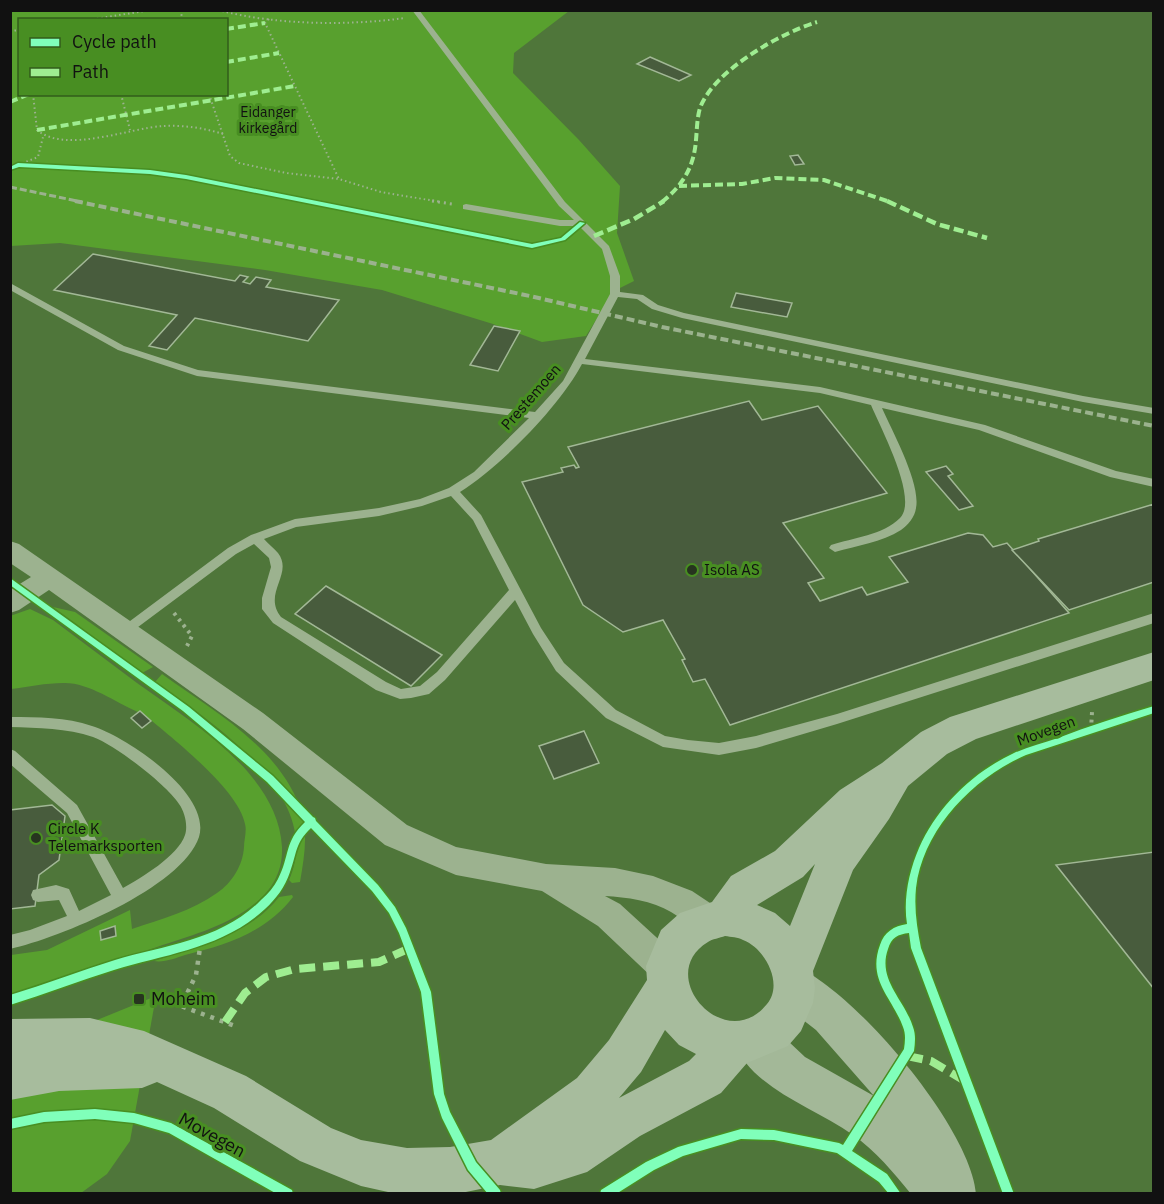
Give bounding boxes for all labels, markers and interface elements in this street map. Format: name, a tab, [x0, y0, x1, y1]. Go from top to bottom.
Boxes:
legend	[18, 18, 228, 96]
text: Cycle path	[72, 30, 157, 53]
text: Path	[72, 60, 109, 83]
park label: Eidanger kirkegård	[239, 103, 297, 137]
street label: Prestemoen	[497, 360, 565, 434]
place label: Isola AS	[704, 560, 760, 579]
marker: Isola AS	[685, 563, 699, 577]
street label: Movegen	[1014, 711, 1078, 750]
place label: Circle K Telemarksporten	[48, 819, 162, 855]
marker: Circle K Telemarksporten	[29, 831, 43, 845]
place label: Moheim	[151, 987, 216, 1010]
marker: Moheim	[132, 992, 146, 1006]
street label: Movegen	[175, 1107, 250, 1162]

